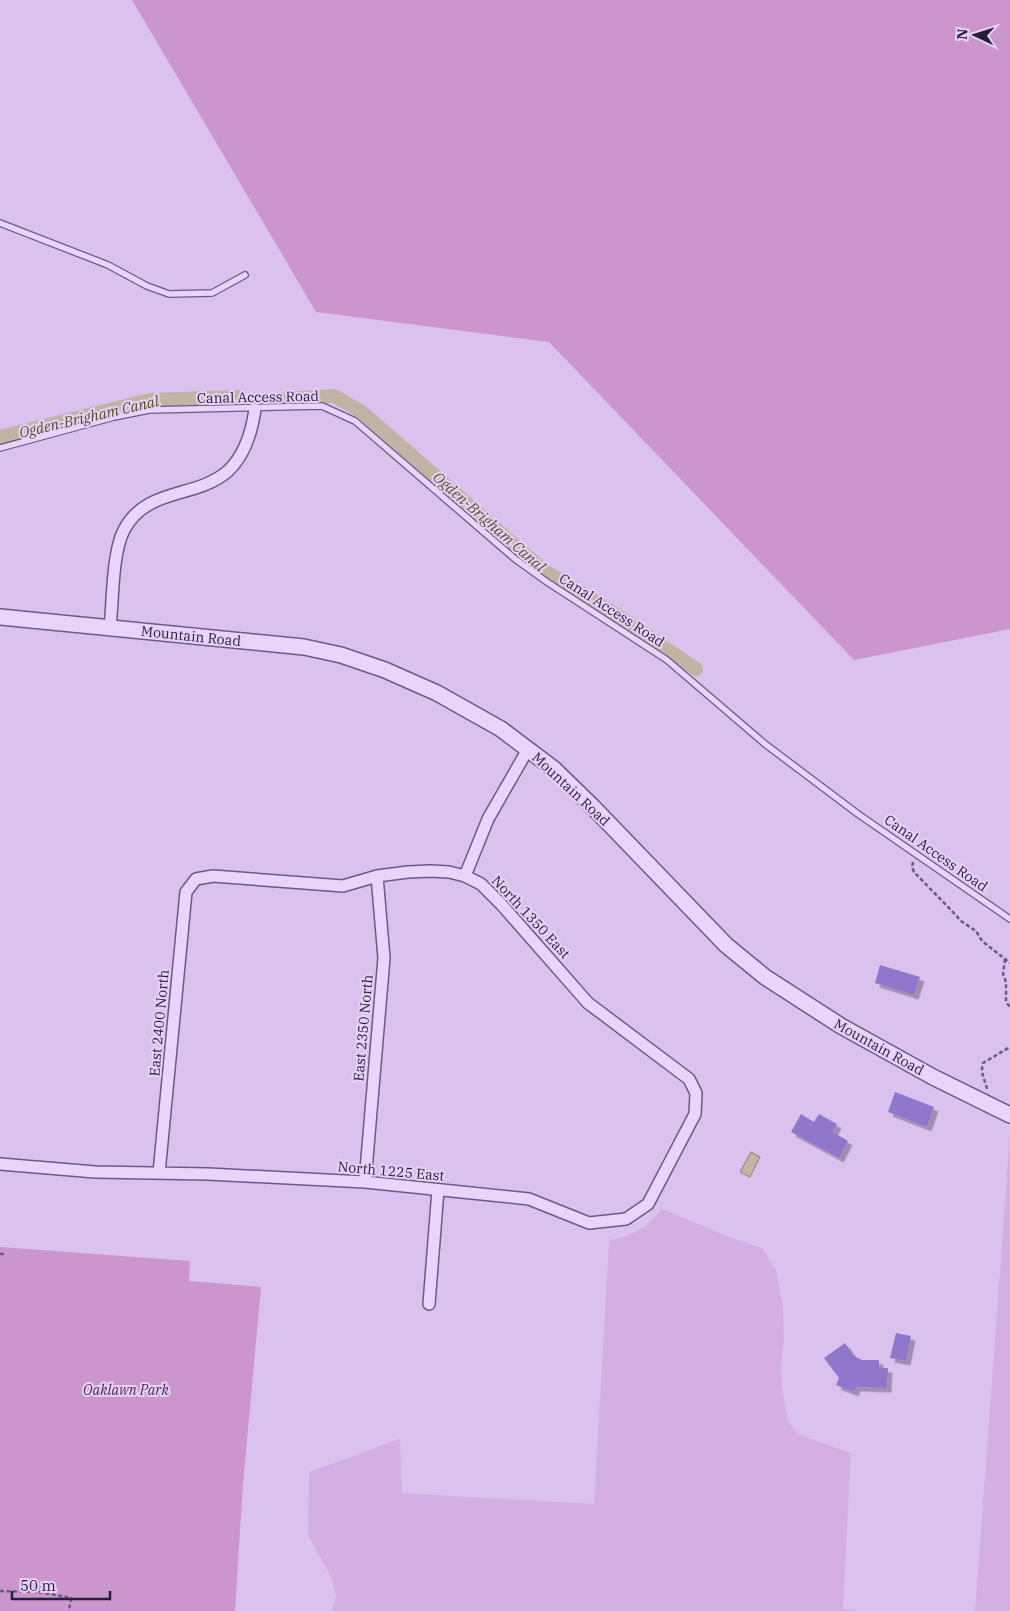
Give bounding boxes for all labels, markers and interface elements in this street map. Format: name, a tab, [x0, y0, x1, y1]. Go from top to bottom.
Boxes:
north arrow	[950, 10, 1000, 60]
text: N	[953, 28, 971, 40]
street label: Canal Access Road	[197, 387, 320, 407]
water label: Ogden-Brigham Canal	[17, 391, 161, 442]
water label: Ogden-Brigham Canal	[429, 468, 550, 576]
street label: Canal Access Road	[556, 569, 668, 651]
street label: Mountain Road	[140, 622, 242, 650]
street label: Mountain Road	[528, 748, 614, 830]
street label: Canal Access Road	[881, 811, 992, 896]
street label: North 1350 East	[488, 872, 574, 962]
street label: East 2400 North	[145, 969, 173, 1077]
street label: East 2350 North	[349, 974, 377, 1082]
street label: Mountain Road	[831, 1015, 928, 1079]
street label: North 1225 East	[337, 1157, 445, 1185]
park label: Oaklawn Park	[83, 1381, 169, 1399]
scale bar	[12, 1568, 110, 1600]
text: 50 m	[20, 1576, 56, 1595]

